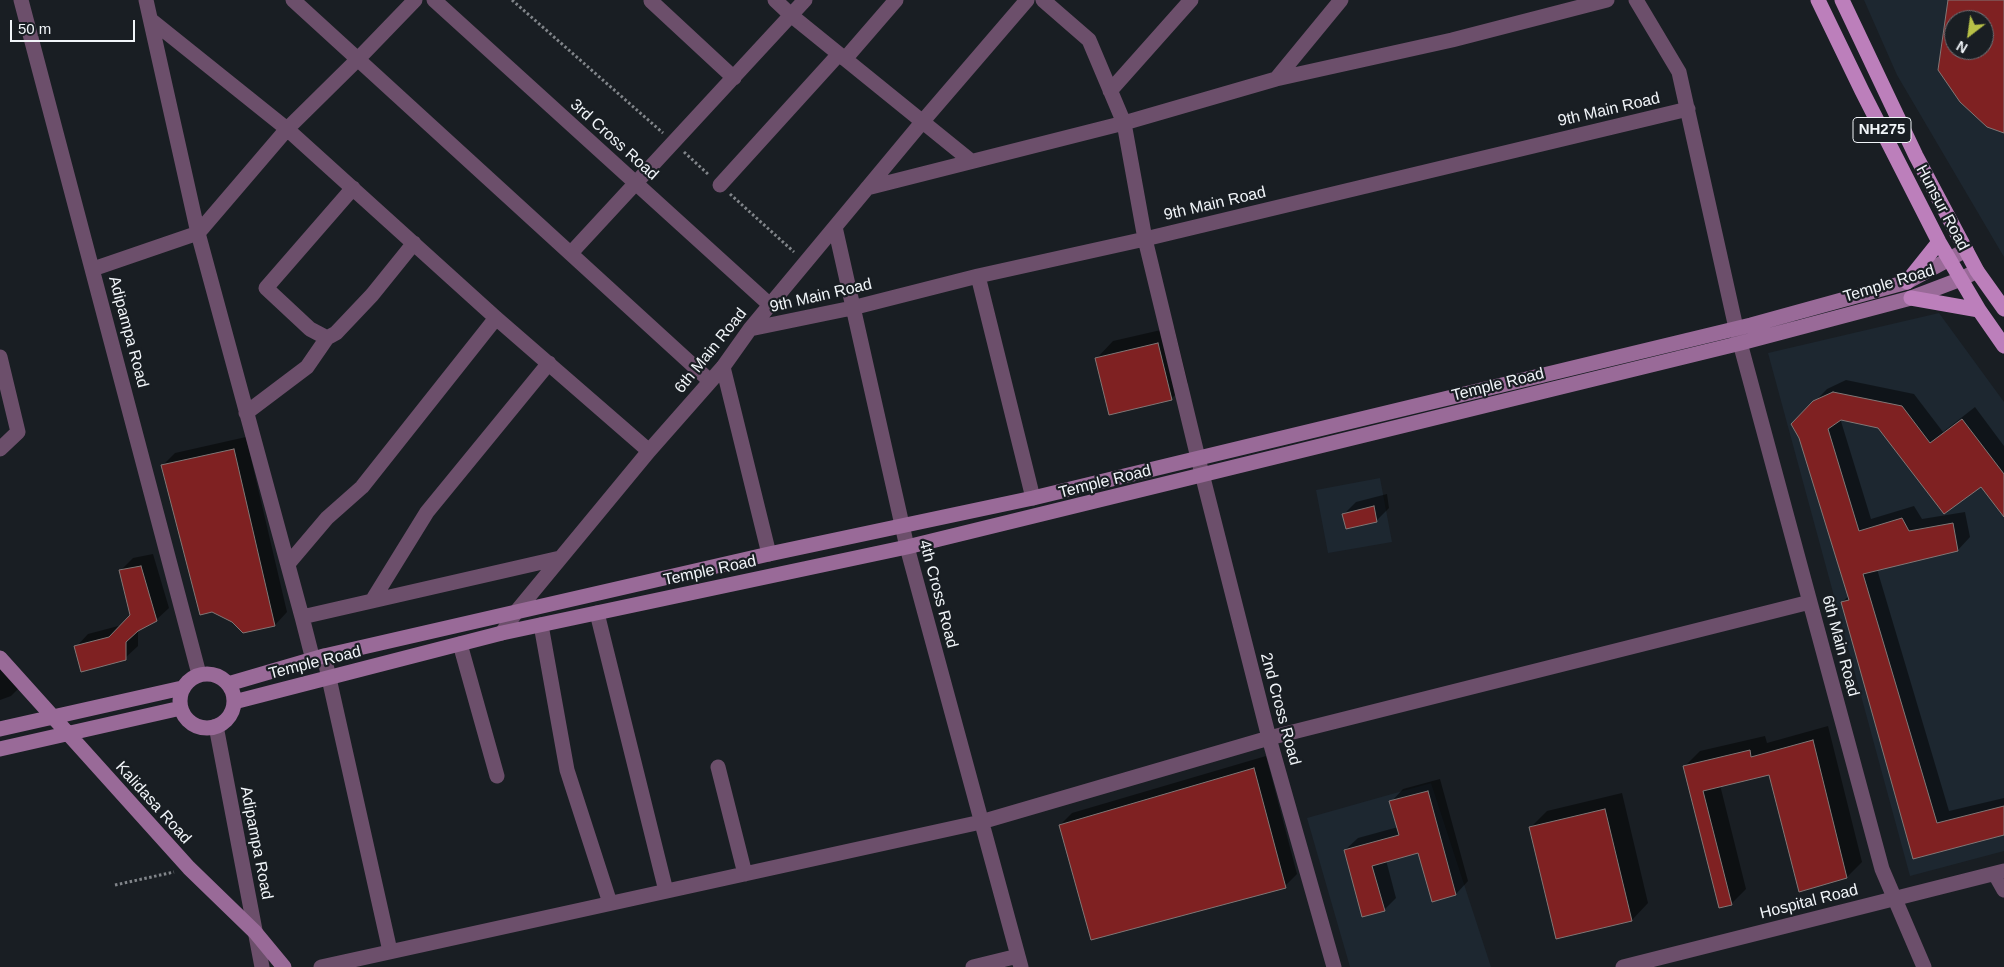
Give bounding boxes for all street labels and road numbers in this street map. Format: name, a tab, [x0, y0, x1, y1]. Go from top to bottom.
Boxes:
street label: 9th Main Road	[1556, 89, 1662, 131]
street label: 3rd Cross Road	[566, 95, 662, 185]
road number: NH275	[1853, 118, 1911, 142]
street label: Hunsur Road	[1911, 162, 1973, 254]
street label: 9th Main Road	[1162, 183, 1268, 225]
street label: Temple Road	[1841, 261, 1937, 307]
street label: Adipampa Road	[104, 274, 152, 390]
street label: 9th Main Road	[768, 275, 874, 317]
street label: 6th Main Road	[671, 305, 751, 397]
street label: Temple Road	[1450, 364, 1546, 406]
street label: Temple Road	[1057, 461, 1153, 503]
street label: 4th Cross Road	[914, 538, 962, 650]
street label: Temple Road	[662, 552, 758, 590]
street label: 6th Main Road	[1817, 593, 1863, 699]
street label: Temple Road	[267, 642, 363, 684]
street label: 2nd Cross Road	[1256, 651, 1304, 767]
street label: Kalidasa Road	[111, 758, 195, 848]
street label: Adipampa Road	[236, 785, 276, 901]
street label: Hospital Road	[1758, 881, 1860, 923]

